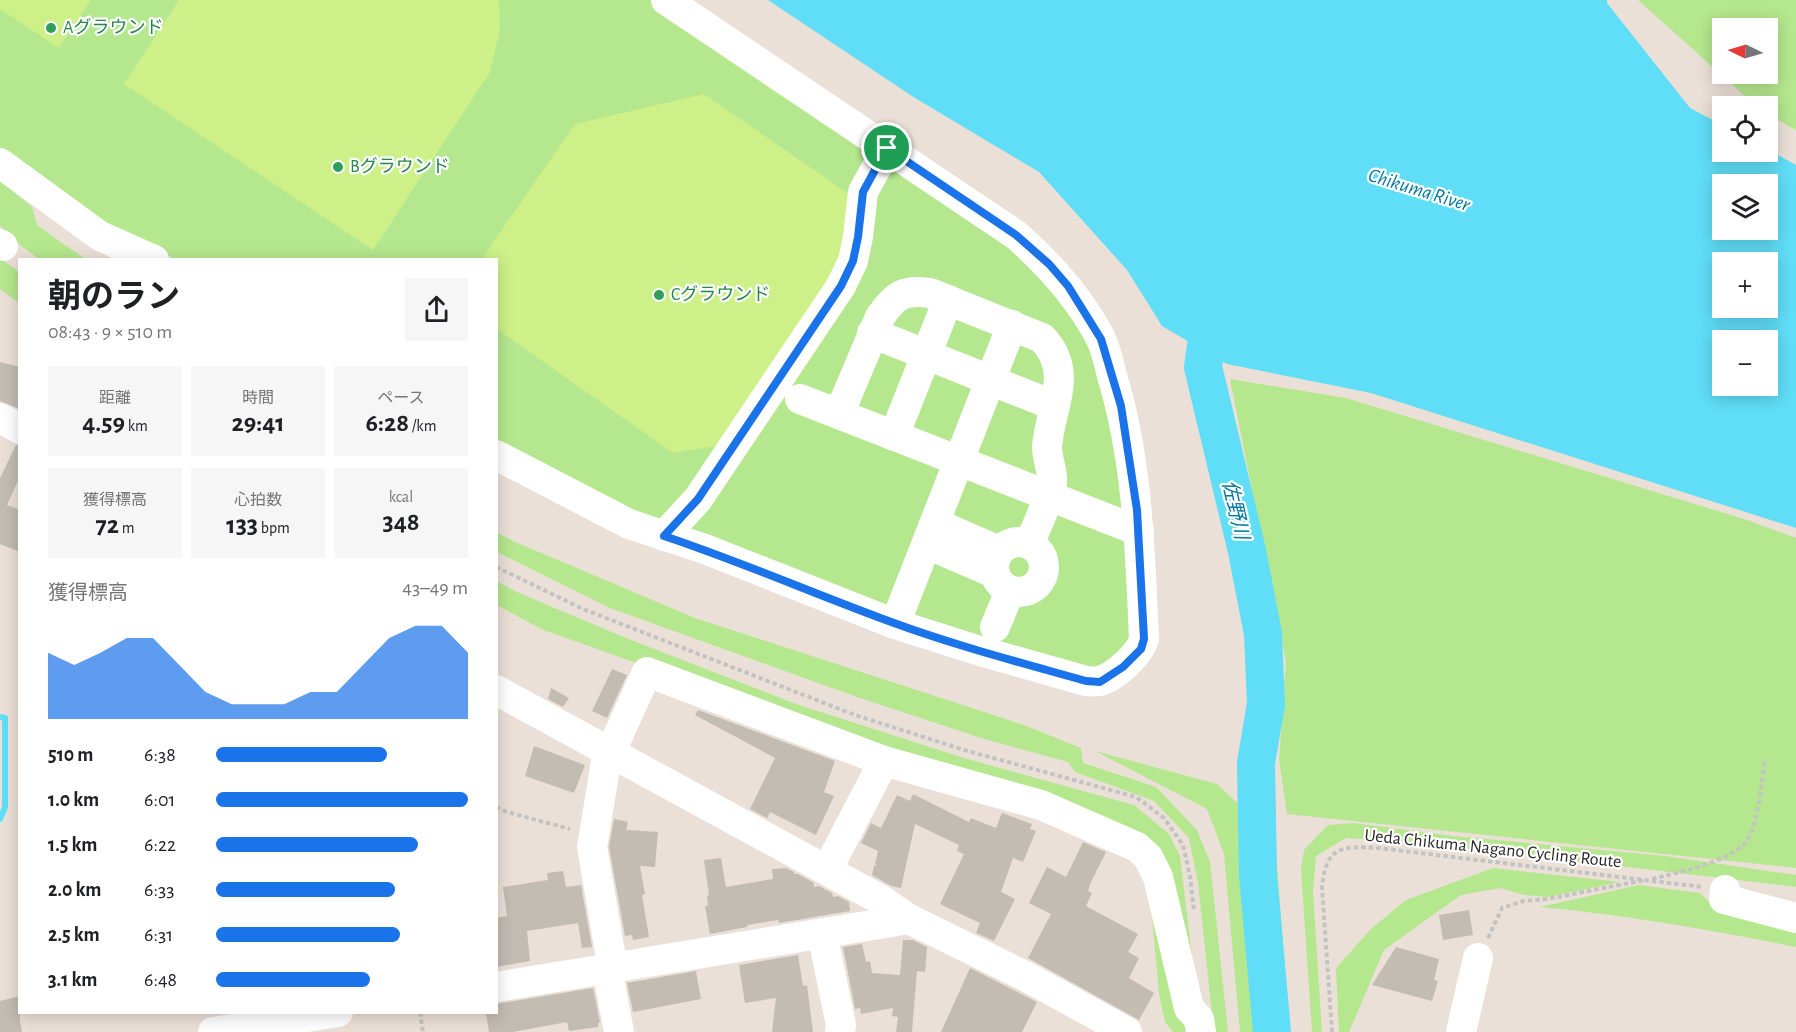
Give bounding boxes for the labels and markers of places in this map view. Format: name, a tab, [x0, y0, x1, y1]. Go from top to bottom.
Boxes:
place label: Aグラウンド	[63, 17, 163, 37]
marker: Aグラウンド	[44, 21, 58, 35]
pin	[861, 122, 912, 173]
place label: Bグラウンド	[350, 156, 450, 176]
marker: Bグラウンド	[331, 160, 345, 174]
place label: Cグラウンド	[671, 284, 770, 304]
marker: Cグラウンド	[652, 288, 666, 302]

